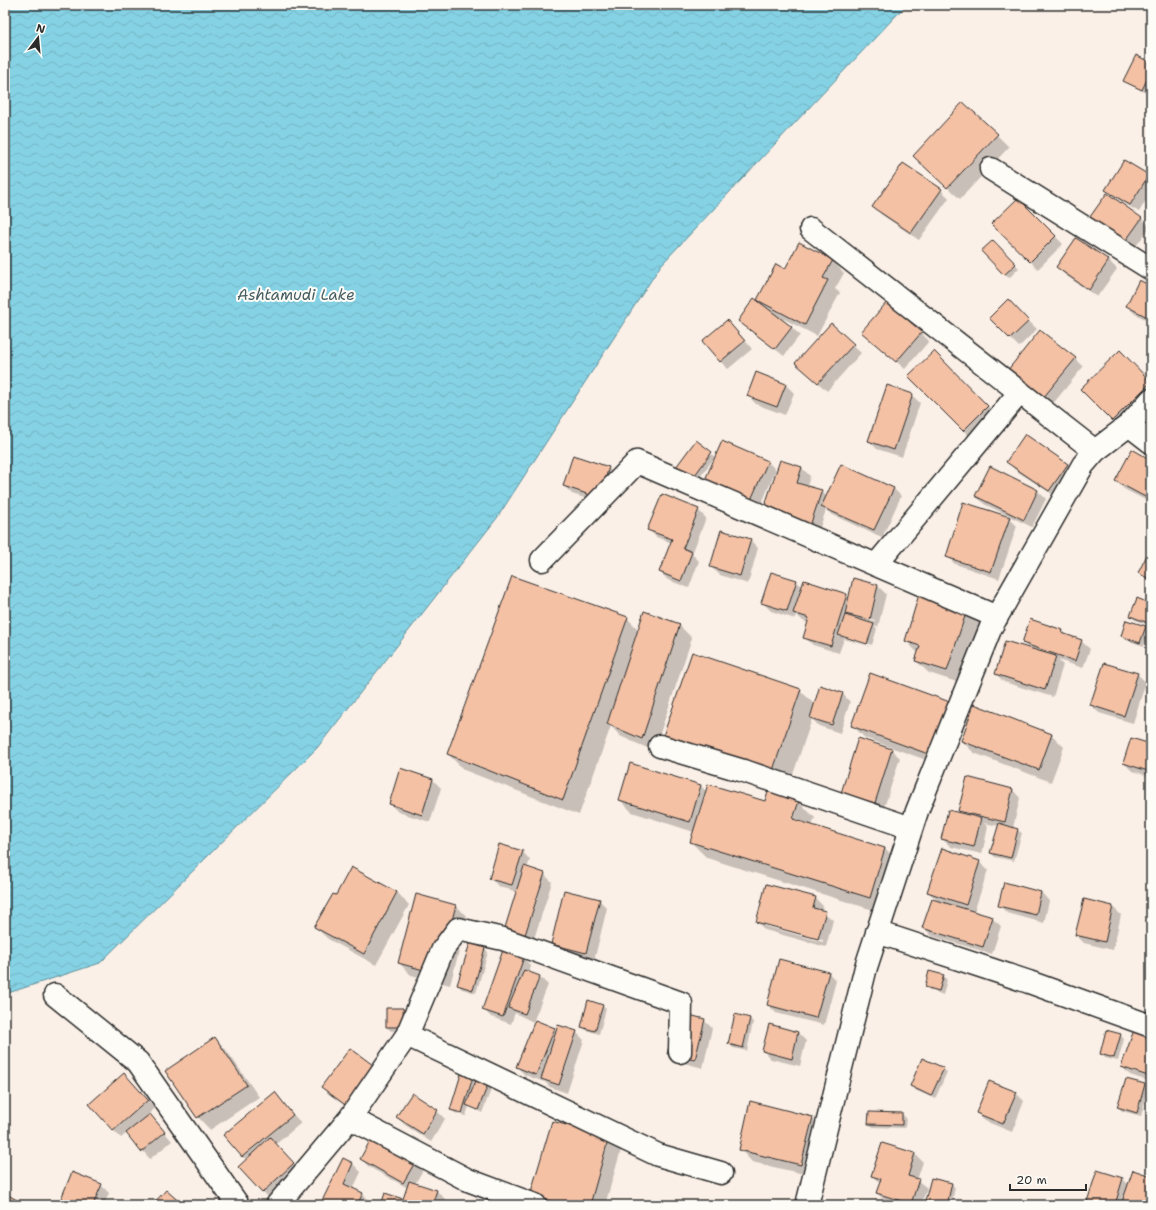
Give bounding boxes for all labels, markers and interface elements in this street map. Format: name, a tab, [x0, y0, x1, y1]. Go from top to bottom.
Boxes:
north arrow	[18, 18, 58, 58]
text: N	[34, 20, 47, 37]
water label: Ashtamudi Lake	[237, 285, 355, 305]
scale bar	[1010, 1166, 1086, 1192]
text: 20 m	[1016, 1172, 1047, 1188]

